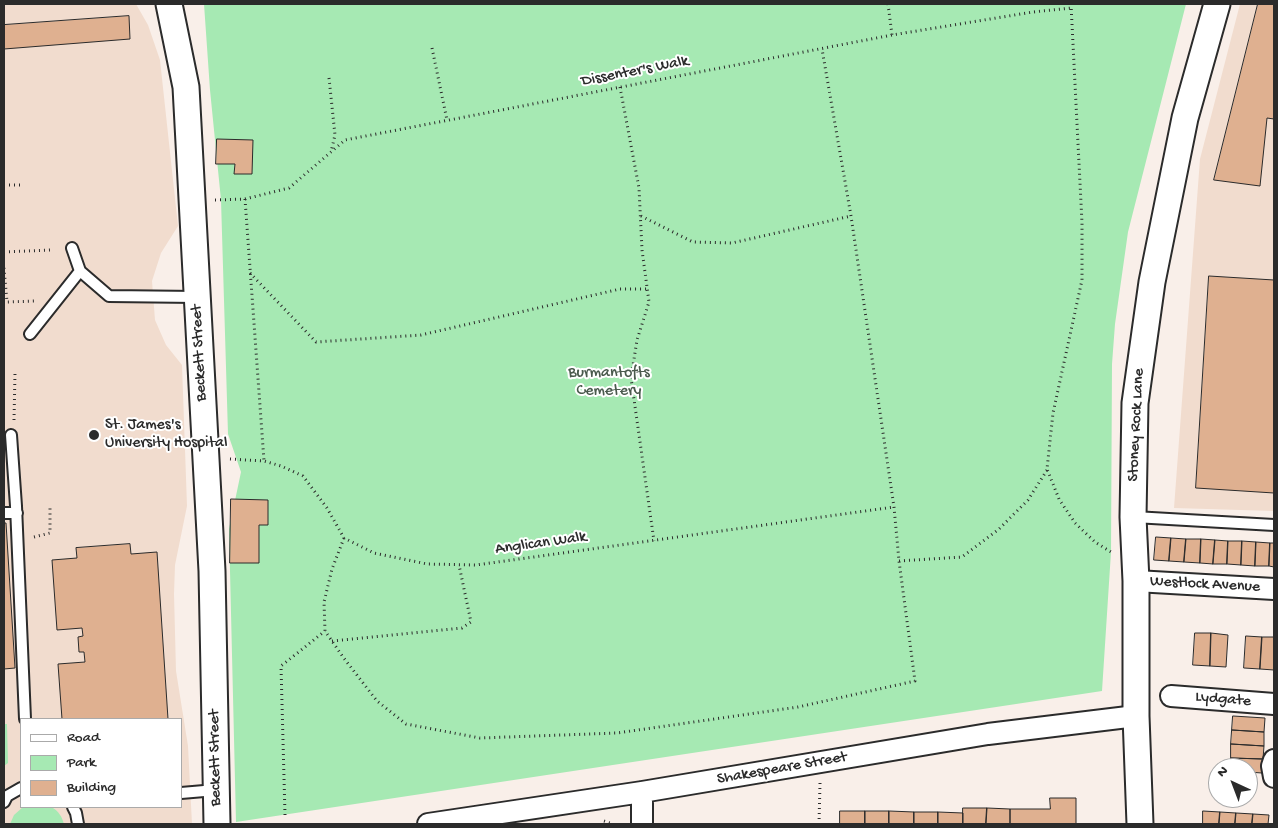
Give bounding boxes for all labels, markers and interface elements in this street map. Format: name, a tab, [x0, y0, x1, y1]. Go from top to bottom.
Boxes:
street label: Dissenter's Walk	[580, 52, 690, 92]
street label: Beckett Street	[188, 304, 212, 402]
park label: Burmantofts Cemetery	[568, 364, 650, 402]
street label: Stoney Rock Lane	[1124, 368, 1150, 482]
place label: St. James's University Hospital	[105, 416, 227, 454]
marker: St. James's University Hospital	[87, 428, 101, 442]
street label: Anglican Walk	[494, 528, 588, 560]
street label: Westlock Avenue	[1149, 573, 1261, 597]
street label: Lydgate	[1194, 688, 1252, 712]
street label: Beckett Street	[206, 709, 226, 807]
legend	[20, 718, 182, 808]
text: Road	[67, 729, 100, 747]
street label: Shakespeare Street	[716, 748, 848, 790]
text: Park	[67, 754, 96, 772]
north arrow	[1208, 758, 1258, 808]
text: N	[1214, 763, 1232, 782]
text: Building	[67, 779, 116, 797]

